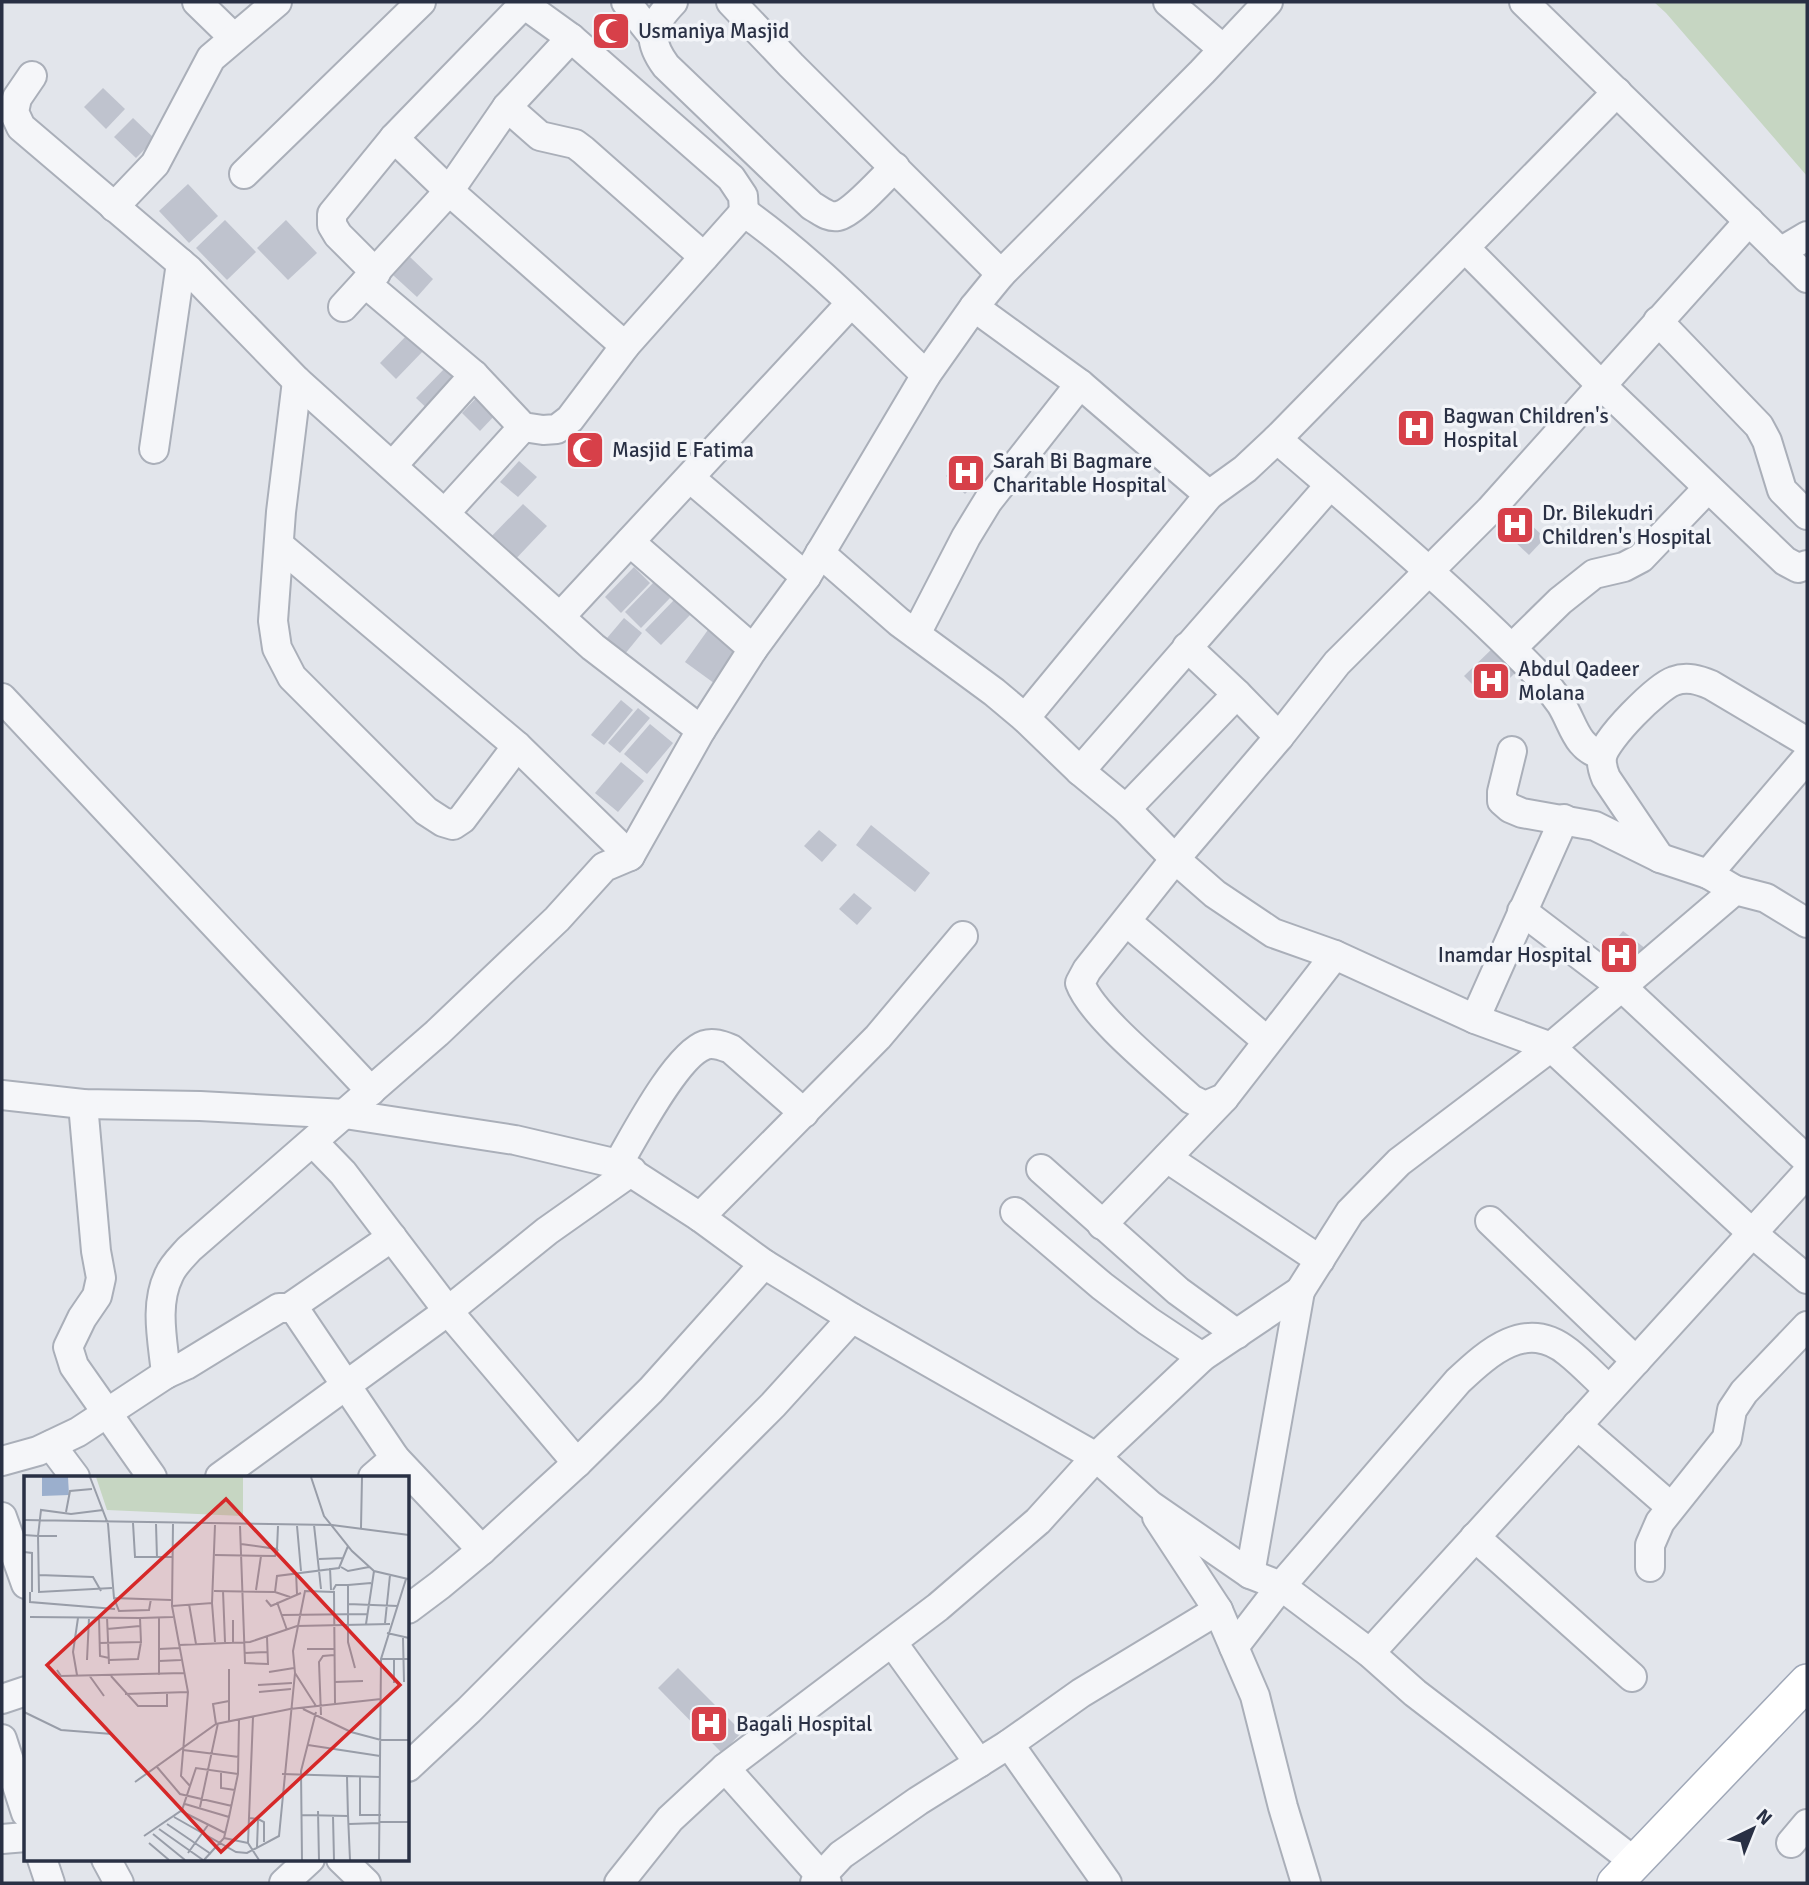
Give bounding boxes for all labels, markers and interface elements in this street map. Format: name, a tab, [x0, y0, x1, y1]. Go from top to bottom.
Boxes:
mosque icon: Usmaniya Masjid	[590, 10, 632, 52]
place label: Usmaniya Masjid	[638, 18, 789, 44]
place label: Bagwan Children's Hospital	[1443, 403, 1609, 453]
hospital icon: Bagwan Children's Hospital	[1395, 407, 1437, 449]
mosque icon: Masjid E Fatima	[564, 429, 606, 471]
place label: Masjid E Fatima	[612, 437, 754, 463]
place label: Sarah Bi Bagmare Charitable Hospital	[993, 448, 1167, 498]
hospital icon: Sarah Bi Bagmare Charitable Hospital	[945, 452, 987, 494]
place label: Dr. Bilekudri Children's Hospital	[1542, 500, 1712, 550]
hospital icon: Dr. Bilekudri Children's Hospital	[1494, 504, 1536, 546]
place label: Abdul Qadeer Molana	[1518, 656, 1639, 706]
hospital icon: Abdul Qadeer Molana	[1470, 660, 1512, 702]
hospital icon: Inamdar Hospital	[1598, 934, 1640, 976]
place label: Inamdar Hospital	[1438, 942, 1592, 968]
inset map	[24, 1476, 410, 1860]
hospital icon: Bagali Hospital	[688, 1703, 730, 1745]
place label: Bagali Hospital	[736, 1711, 873, 1737]
north arrow	[1718, 1794, 1788, 1864]
text: N	[1751, 1804, 1777, 1831]

